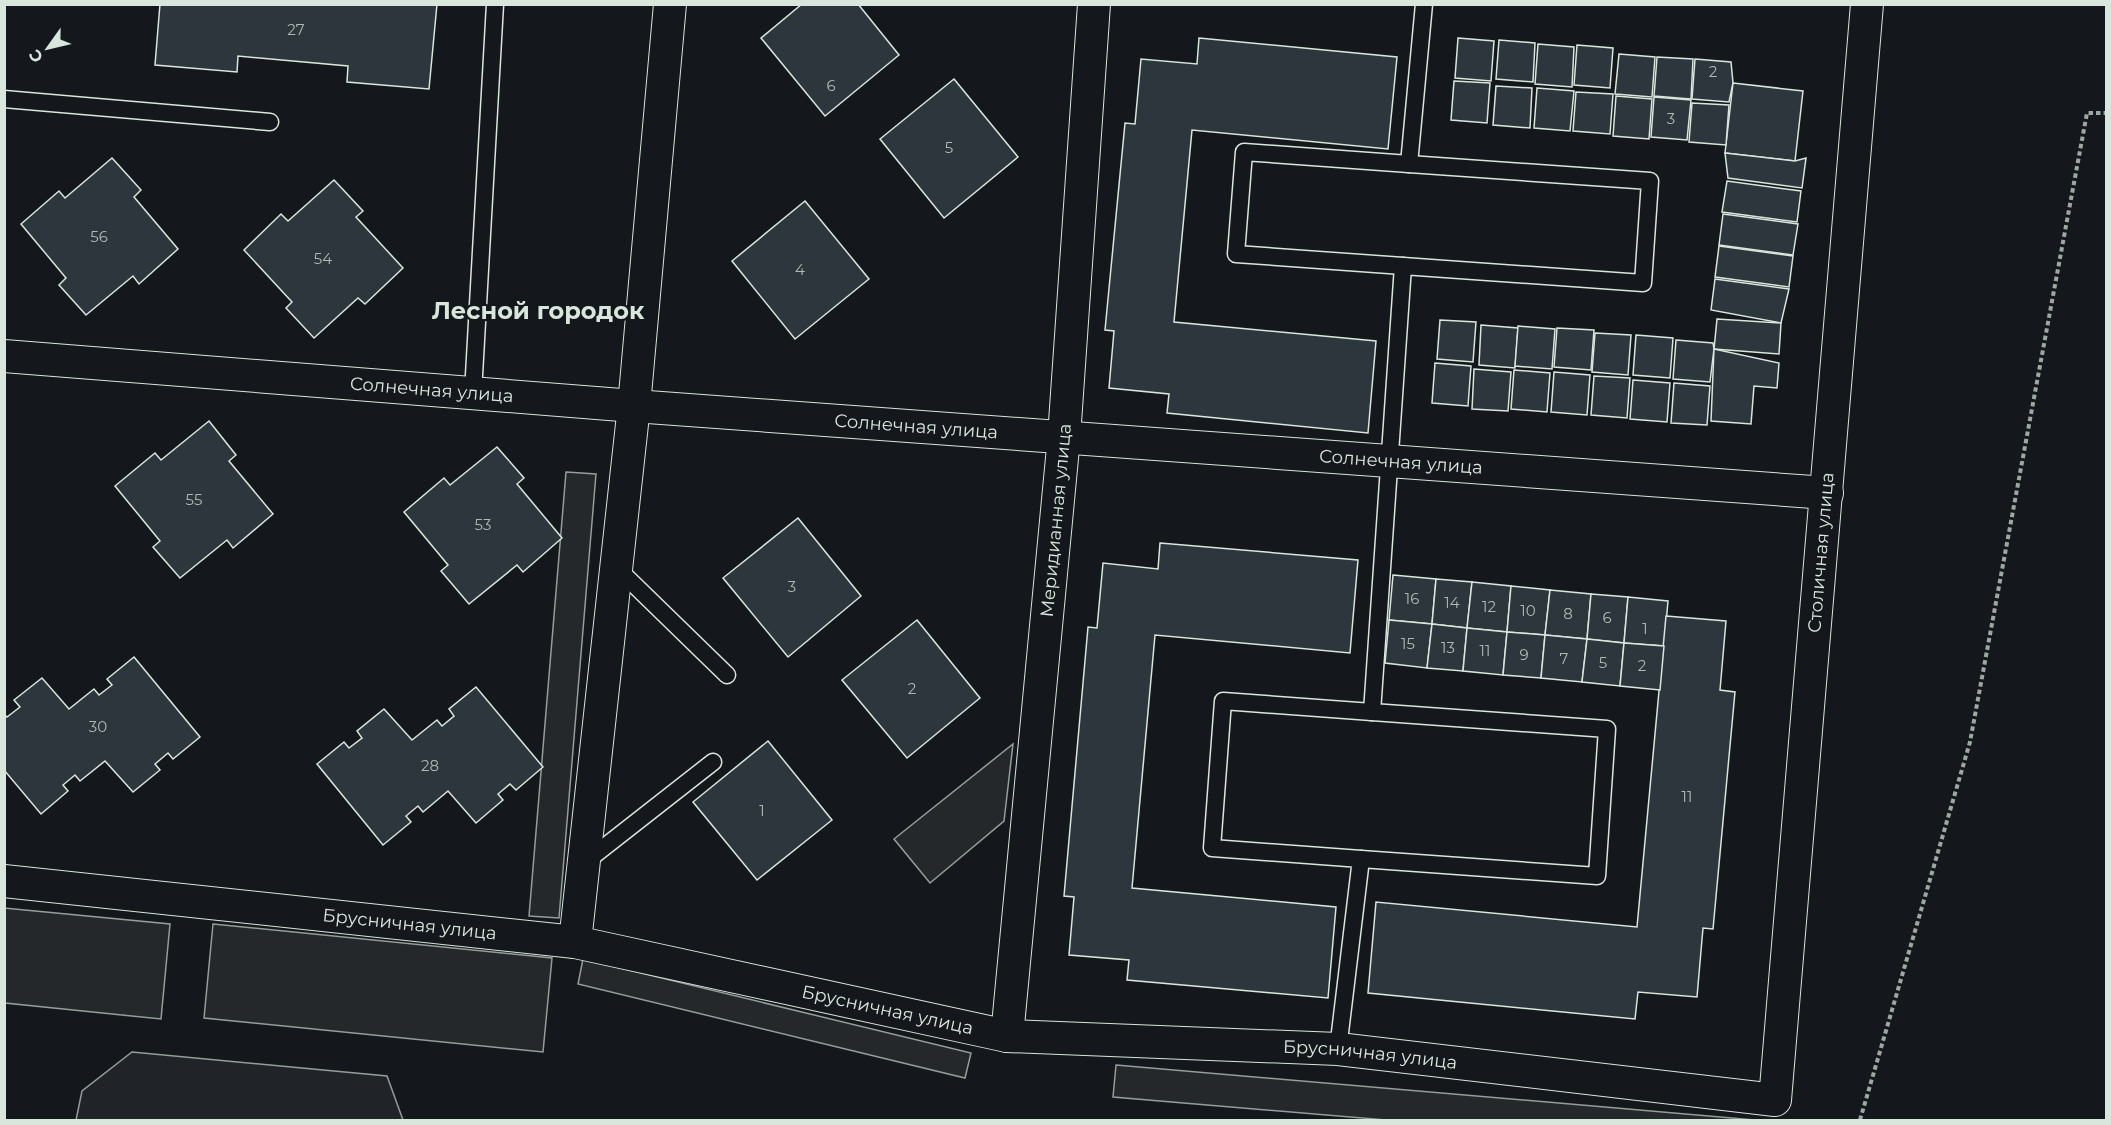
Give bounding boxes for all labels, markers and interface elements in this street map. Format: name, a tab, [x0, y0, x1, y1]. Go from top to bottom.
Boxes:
north arrow	[18, 18, 78, 78]
house number: 27	[287, 20, 305, 39]
text: С	[25, 46, 47, 66]
house number: 2	[1709, 62, 1717, 81]
house number: 6	[826, 76, 836, 95]
house number: 3	[1667, 109, 1675, 128]
house number: 5	[945, 138, 953, 157]
house number: 56	[90, 227, 108, 246]
house number: 54	[314, 249, 332, 268]
house number: 4	[795, 260, 805, 279]
district label: Лесной городок	[432, 296, 645, 325]
street label: Солнечная улица	[349, 372, 514, 407]
street label: Солнечная улица	[834, 410, 999, 444]
street label: Меридианная улица	[1036, 423, 1076, 618]
street label: Солнечная улица	[1318, 445, 1484, 479]
street label: Столичная улица	[1803, 471, 1839, 634]
house number: 55	[186, 490, 202, 509]
house number: 53	[475, 515, 491, 534]
house number: 3	[788, 577, 796, 596]
house number: 16	[1405, 589, 1419, 608]
house number: 14	[1444, 593, 1460, 612]
house number: 12	[1482, 597, 1496, 616]
house number: 10	[1520, 601, 1536, 620]
house number: 8	[1563, 604, 1573, 623]
house number: 6	[1602, 608, 1612, 627]
house number: 1	[1642, 619, 1648, 638]
house number: 15	[1401, 634, 1415, 653]
house number: 13	[1441, 638, 1455, 657]
house number: 11	[1480, 641, 1490, 660]
house number: 9	[1519, 645, 1529, 664]
house number: 7	[1560, 649, 1569, 668]
house number: 5	[1599, 653, 1607, 672]
house number: 2	[1638, 656, 1646, 675]
house number: 2	[908, 679, 916, 698]
house number: 30	[89, 717, 107, 736]
house number: 28	[421, 756, 439, 775]
house number: 11	[1682, 787, 1692, 806]
house number: 1	[759, 801, 765, 820]
street label: Брусничная улица	[322, 904, 498, 945]
street label: Брусничная улица	[800, 981, 975, 1039]
street label: Брусничная улица	[1283, 1036, 1458, 1074]

